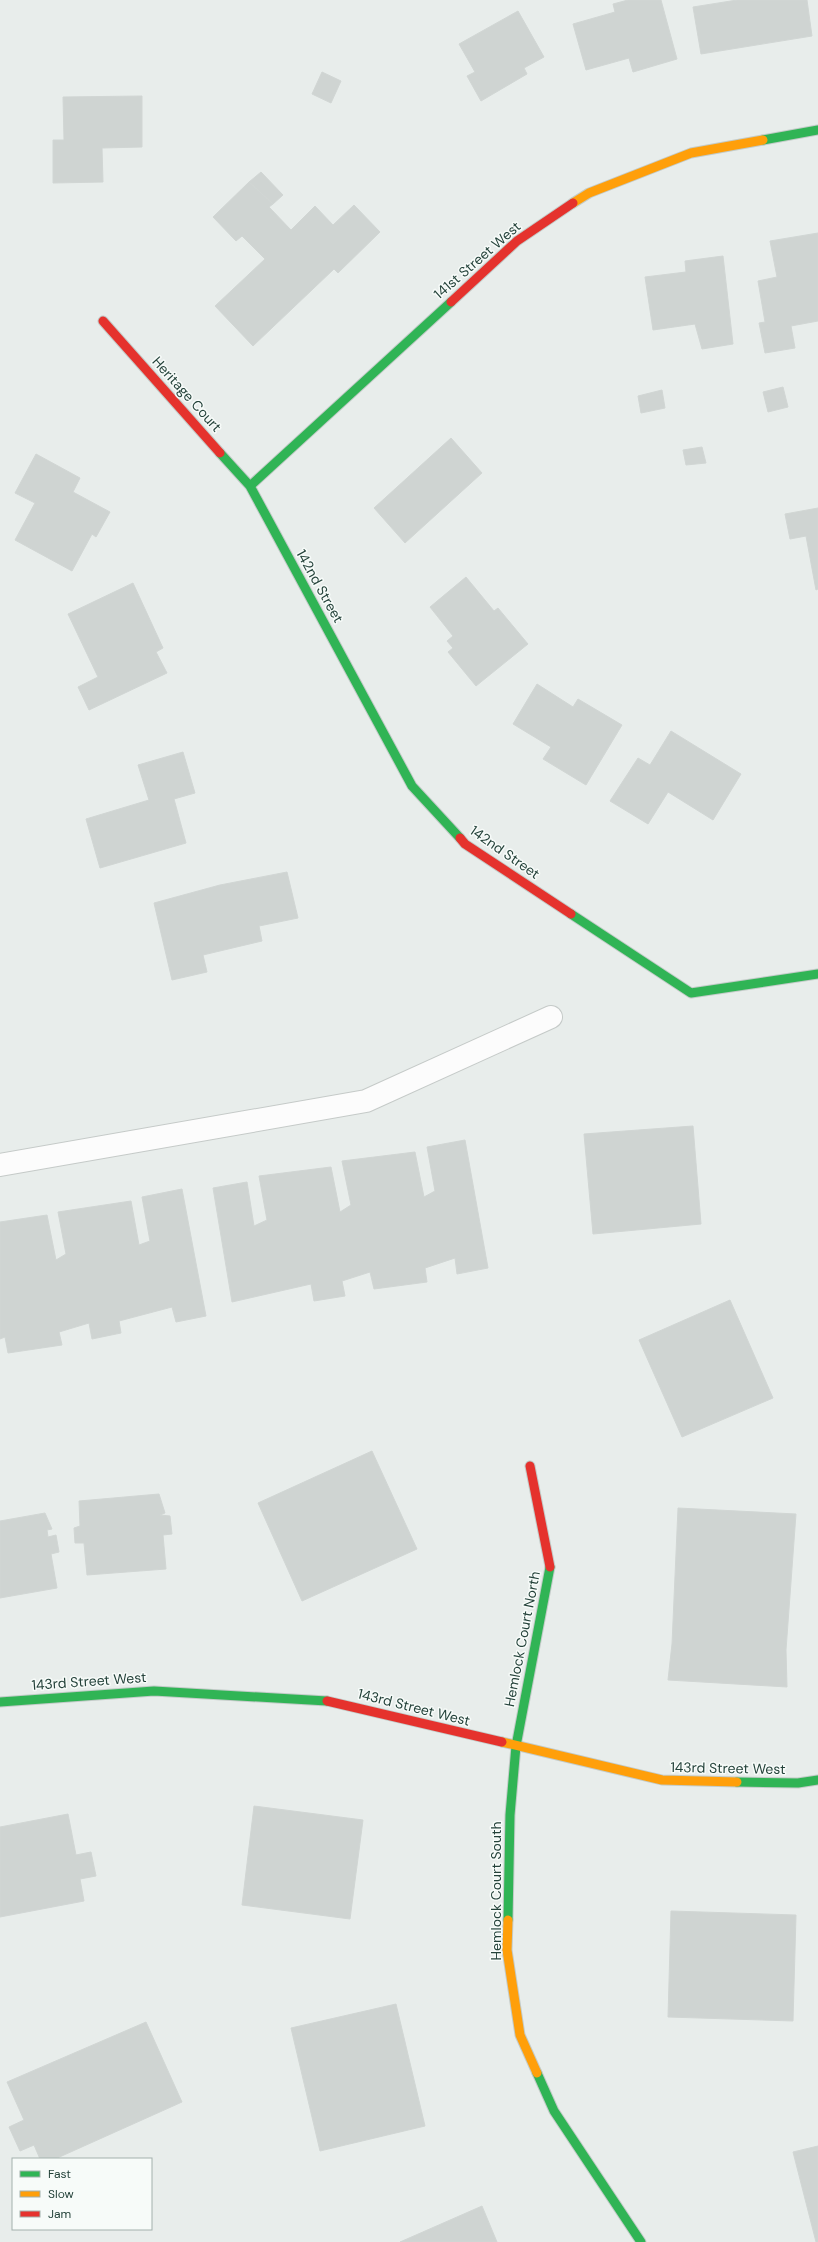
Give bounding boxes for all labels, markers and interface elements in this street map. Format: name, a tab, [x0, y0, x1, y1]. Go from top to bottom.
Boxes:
street label: 141st Street West	[430, 217, 524, 303]
street label: Heritage Court	[148, 353, 226, 435]
street label: 142nd Street	[292, 546, 348, 626]
street label: 142nd Street	[467, 821, 543, 883]
street label: Hemlock Court North	[500, 1570, 544, 1708]
street label: 143rd Street West	[31, 1668, 147, 1694]
street label: 143rd Street West	[356, 1684, 472, 1730]
street label: 143rd Street West	[670, 1758, 786, 1778]
street label: Hemlock Court South	[487, 1822, 505, 1960]
legend	[12, 2158, 152, 2230]
text: Fast	[48, 2166, 71, 2182]
text: Slow	[48, 2186, 74, 2202]
text: Jam	[48, 2206, 71, 2222]

